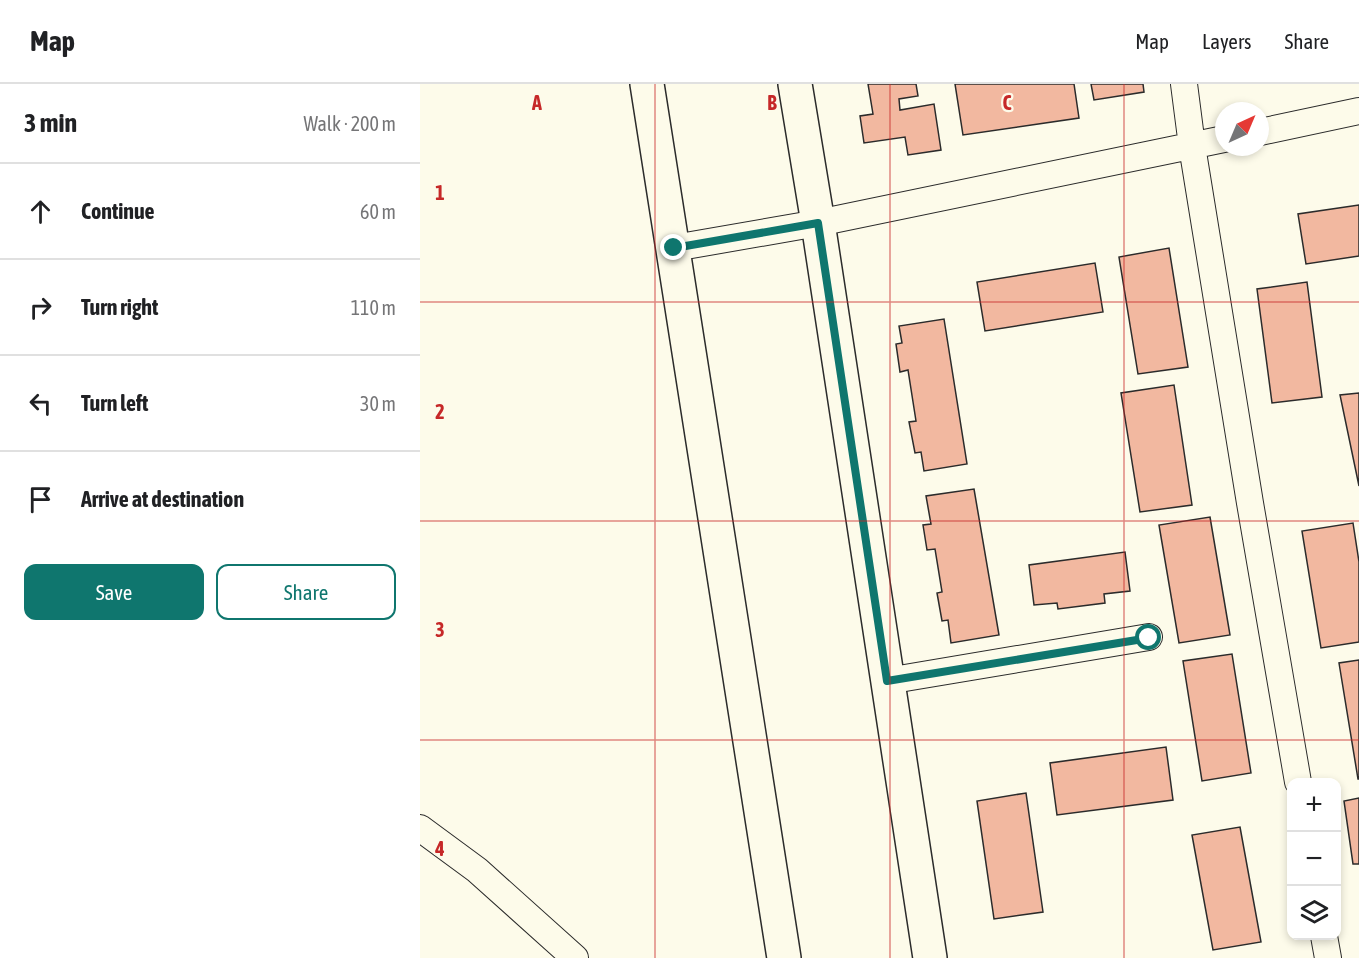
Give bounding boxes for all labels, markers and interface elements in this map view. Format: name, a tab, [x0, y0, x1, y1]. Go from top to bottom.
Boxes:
text: Map	[30, 25, 75, 57]
text: Map	[1135, 29, 1169, 53]
text: Layers	[1202, 29, 1252, 53]
text: Share	[1285, 29, 1329, 53]
text: A	[531, 91, 542, 114]
text: B	[767, 91, 777, 114]
text: C	[1003, 91, 1012, 114]
north arrow	[1215, 102, 1269, 156]
text: 3 min	[24, 108, 77, 138]
text: Walk · 200 m	[304, 112, 396, 135]
text: 1	[435, 181, 445, 204]
icon: ahead	[24, 195, 57, 228]
text: Continue	[81, 198, 155, 224]
text: 60 m	[360, 200, 396, 223]
route end	[660, 234, 686, 260]
icon: right	[24, 291, 57, 324]
text: Turn right	[81, 294, 158, 320]
text: 110 m	[351, 296, 396, 319]
icon: left	[24, 387, 57, 420]
text: Turn left	[81, 390, 148, 416]
text: 30 m	[360, 392, 396, 415]
text: 2	[435, 400, 445, 423]
icon: arrive	[24, 483, 57, 516]
text: Arrive at destination	[81, 486, 244, 512]
button: Save	[24, 564, 204, 620]
button: Share	[216, 564, 396, 620]
text: 3	[435, 618, 445, 641]
route start	[1135, 624, 1161, 650]
map controls	[1287, 778, 1341, 940]
button: +	[1287, 778, 1341, 832]
button: −	[1287, 832, 1341, 886]
text: 4	[434, 837, 445, 860]
button: layers	[1287, 886, 1341, 940]

